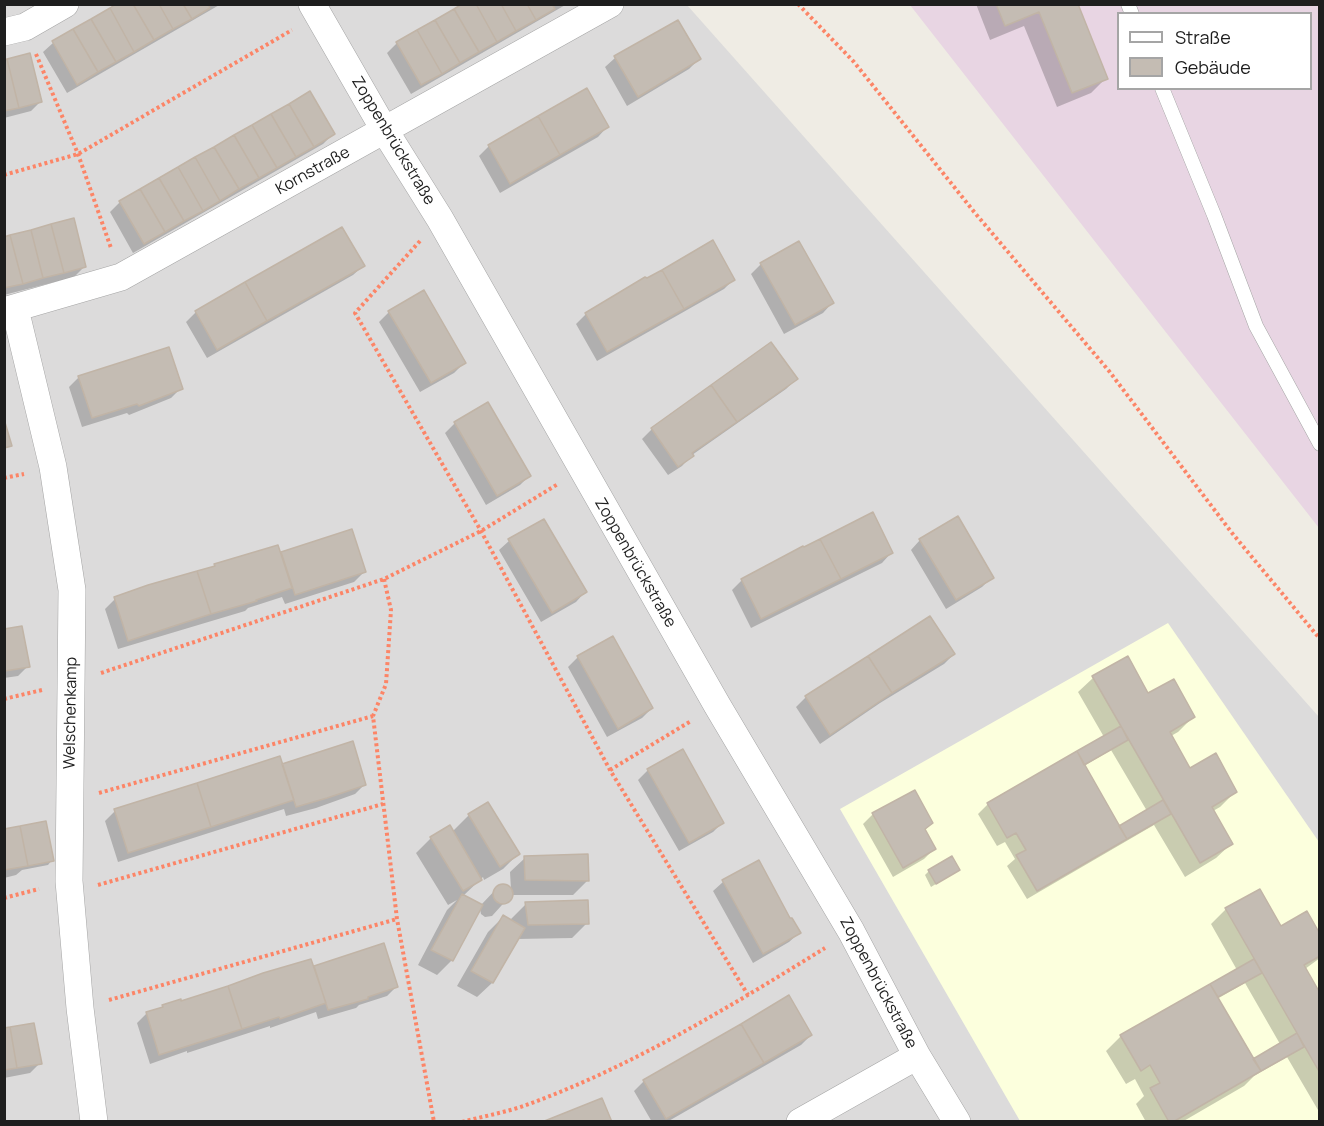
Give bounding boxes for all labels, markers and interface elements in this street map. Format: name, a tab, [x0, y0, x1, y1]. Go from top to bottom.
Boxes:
legend	[1117, 12, 1312, 90]
text: Straße	[1175, 25, 1231, 49]
text: Gebäude	[1175, 55, 1251, 79]
street label: Zoppenbrückstraße	[347, 73, 439, 209]
street label: Kornstraße	[273, 143, 353, 199]
street label: Zoppenbrückstraße	[590, 495, 680, 631]
street label: Welschenkamp	[60, 657, 82, 769]
street label: Zoppenbrückstraße	[835, 914, 921, 1052]

